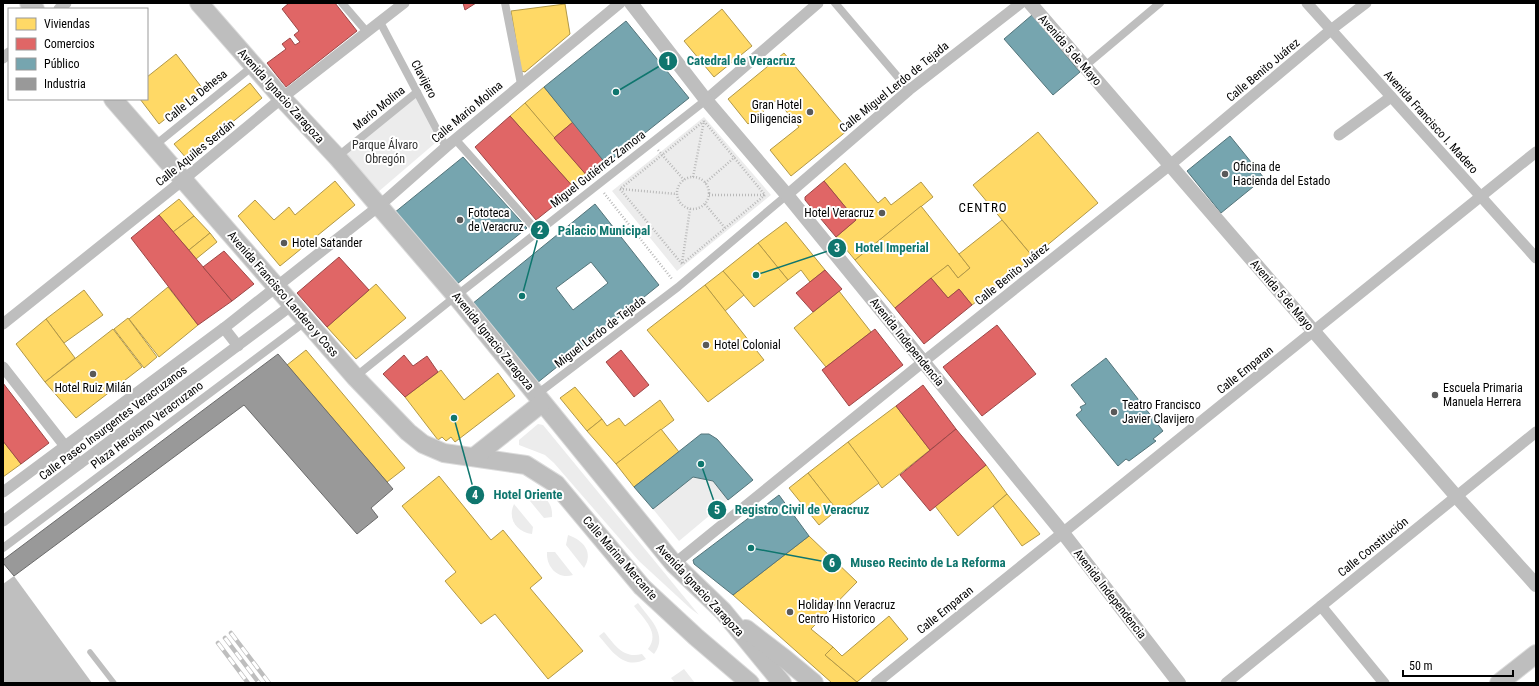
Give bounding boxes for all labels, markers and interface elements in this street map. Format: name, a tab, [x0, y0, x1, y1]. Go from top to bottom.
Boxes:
legend	[8, 8, 148, 100]
street label: Avenida 5 de Mayo	[1036, 12, 1104, 88]
text: Viviendas	[44, 17, 90, 31]
street label: Calle Benito Juárez	[1224, 35, 1302, 105]
text: Comercios	[44, 37, 95, 51]
street label: Calle Miguel Lerdo de Tejada	[837, 39, 952, 135]
street label: Avenida Ignacio Zaragoza	[235, 46, 327, 146]
callout: Catedral de Veracruz	[658, 48, 803, 73]
text: Catedral de Veracruz	[687, 53, 795, 68]
text: 1	[665, 54, 671, 68]
text: Público	[44, 57, 79, 71]
street label: Clavijero	[408, 58, 440, 100]
street label: Calle La Dehesa	[162, 67, 230, 125]
street label: Avenida Francisco I. Madero	[1381, 68, 1481, 176]
text: Industria	[44, 77, 86, 91]
street label: Calle Mario Molina	[429, 78, 506, 146]
street label: Mario Molina	[350, 83, 408, 133]
place label: Gran Hotel Diligencias	[750, 98, 802, 126]
marker: Gran Hotel Diligencias	[805, 107, 815, 117]
street label: Calle Aquiles Serdán	[153, 117, 237, 189]
street label: Miguel Gutiérrez Zamora	[548, 127, 648, 210]
park label: Parque Álvaro Obregón	[352, 137, 418, 166]
place label: Oficina de Hacienda del Estado	[1233, 160, 1330, 188]
marker: Oficina de Hacienda del Estado	[1220, 169, 1230, 179]
district label: CENTRO	[958, 200, 1008, 215]
place label: Fototeca de Veracruz	[468, 206, 524, 234]
place label: Hotel Veracruz	[804, 206, 874, 220]
marker: Hotel Veracruz	[877, 208, 887, 218]
marker: Fototeca de Veracruz	[455, 215, 465, 225]
callout: Palacio Municipal	[530, 218, 659, 243]
text: 2	[537, 223, 543, 237]
text: Palacio Municipal	[558, 223, 650, 238]
street label: Avenida Francisco Landero y Coss	[225, 228, 341, 360]
callout: Hotel Imperial	[827, 235, 937, 260]
place label: Hotel Satander	[292, 236, 363, 250]
marker: Hotel Satander	[279, 238, 289, 248]
text: Hotel Imperial	[855, 240, 929, 255]
street label: Calle Benito Juárez	[972, 240, 1052, 308]
text: 3	[834, 241, 840, 255]
street label: Avenida 5 de Mayo	[1248, 257, 1316, 333]
street label: Avenida Ignacio Zaragoza	[449, 289, 537, 393]
street label: Miguel Lerdo de Tejada	[552, 293, 648, 371]
street label: Avenida Independencia	[867, 295, 947, 389]
place label: Hotel Colonial	[714, 338, 781, 352]
marker: Hotel Colonial	[701, 340, 711, 350]
street label: Calle Emparan	[1214, 343, 1276, 397]
street label: Calle Paseo Insurgentes Veracruzanos	[36, 363, 190, 483]
marker: Hotel Ruiz Milán	[88, 369, 98, 379]
street label: Plaza Heroísmo Veracruzano	[88, 378, 206, 472]
place label: Hotel Ruiz Milán	[54, 381, 132, 395]
place label: Escuela Primaria Manuela Herrera	[1443, 381, 1523, 409]
marker: Escuela Primaria Manuela Herrera	[1430, 390, 1440, 400]
place label: Teatro Francisco Javier Clavijero	[1122, 398, 1201, 426]
marker: Teatro Francisco Javier Clavijero	[1109, 407, 1119, 417]
callout: Hotel Oriente	[465, 482, 571, 507]
text: Hotel Oriente	[493, 487, 563, 502]
text: 4	[472, 488, 478, 502]
callout: Registro Civil de Veracruz	[707, 497, 877, 522]
text: Registro Civil de Veracruz	[735, 502, 869, 517]
text: 5	[714, 503, 720, 517]
street label: Calle Marina Mercante	[580, 513, 660, 603]
street label: Calle Constitución	[1335, 514, 1411, 580]
street label: Avenida Ignacio Zaragoza	[653, 541, 747, 640]
street label: Avenida Independencia	[1071, 547, 1149, 642]
callout: Museo Recinto de La Reforma	[822, 550, 1014, 575]
text: Museo Recinto de La Reforma	[850, 555, 1006, 570]
text: 6	[829, 556, 835, 570]
street label: Calle Emparan	[914, 583, 976, 637]
place label: Holiday Inn Veracruz Centro Historico	[798, 598, 895, 626]
marker: Holiday Inn Veracruz Centro Historico	[785, 607, 795, 617]
scale bar	[1403, 652, 1513, 678]
text: 50 m	[1409, 659, 1433, 673]

